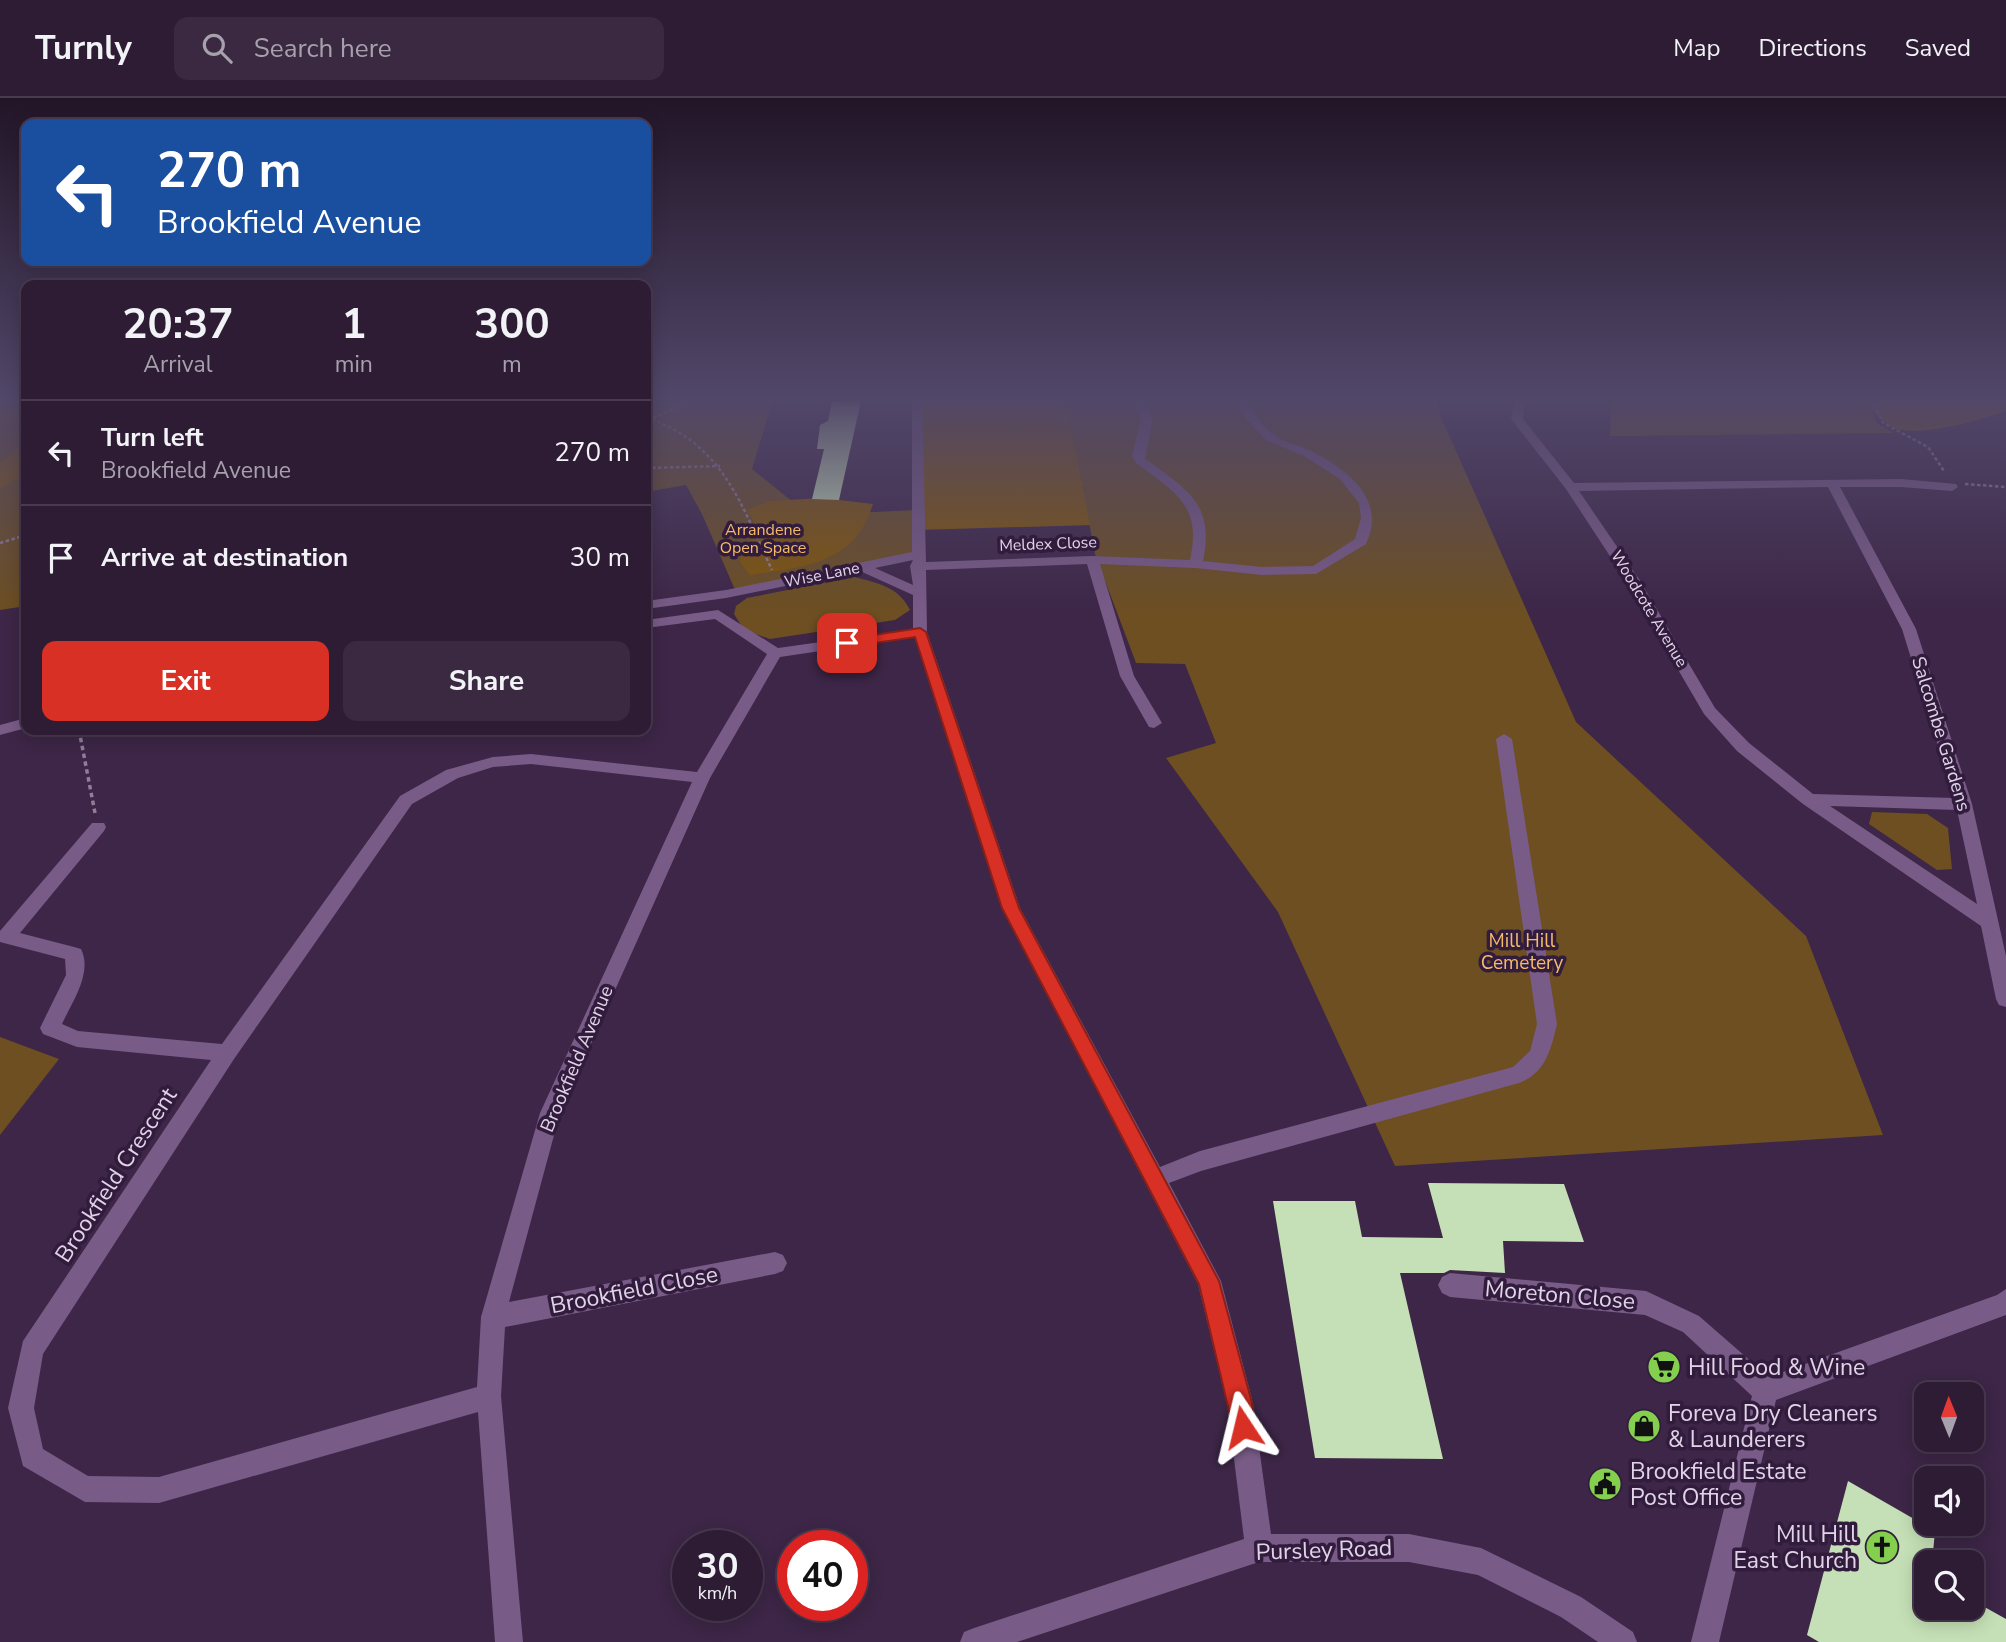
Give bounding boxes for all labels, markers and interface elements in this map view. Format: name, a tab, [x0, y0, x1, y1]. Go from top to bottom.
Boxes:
search box	[174, 17, 664, 80]
text: Turnly	[35, 26, 132, 71]
icon: search	[198, 29, 236, 67]
text: Search here	[254, 31, 392, 66]
text: Map	[1673, 32, 1720, 64]
text: Directions	[1758, 32, 1867, 64]
text: Saved	[1905, 32, 1971, 64]
text: 270 m	[157, 137, 301, 204]
icon: left	[42, 147, 133, 238]
text: Brookfield Avenue	[157, 201, 421, 244]
text: 20:37	[122, 296, 233, 353]
text: 1	[341, 296, 366, 353]
text: 300	[474, 296, 550, 353]
text: Arrival	[143, 349, 212, 380]
text: min	[335, 349, 373, 380]
text: m	[502, 349, 522, 380]
text: Turn left	[101, 420, 204, 455]
icon: left	[42, 434, 80, 472]
text: 270 m	[554, 435, 630, 470]
text: Brookfield Avenue	[101, 455, 291, 486]
park label: Arrandene Open Space	[720, 519, 806, 559]
street label: Meldex Close	[999, 531, 1097, 557]
icon: arrive	[42, 539, 80, 577]
text: Arrive at destination	[101, 540, 348, 575]
text: 30 m	[570, 540, 630, 575]
street label: Woodcote Avenue	[1605, 547, 1693, 671]
street label: Wise Lane	[782, 557, 862, 593]
pin	[817, 613, 877, 673]
icon: arrive	[828, 624, 866, 662]
button: Exit	[42, 641, 329, 721]
button: Share	[343, 641, 630, 721]
street label: Salcombe Gardens	[1905, 653, 1977, 815]
park label: Mill Hill Cemetery	[1481, 928, 1563, 976]
street label: Brookfield Avenue	[534, 982, 620, 1136]
street label: Brookfield Crescent	[48, 1081, 185, 1268]
street label: Brookfield Close	[548, 1259, 720, 1321]
street label: Moreton Close	[1484, 1273, 1636, 1317]
supermarket icon: Hill Food & Wine	[1645, 1348, 1683, 1386]
place label: Hill Food & Wine	[1688, 1352, 1865, 1383]
north arrow	[1914, 1382, 1984, 1452]
map controls	[1914, 1382, 1984, 1620]
position arrow	[1206, 1390, 1280, 1464]
place label: Foreva Dry Cleaners & Launderers	[1668, 1398, 1878, 1455]
shop icon: Foreva Dry Cleaners & Launderers	[1625, 1407, 1663, 1445]
place label: Brookfield Estate Post Office	[1630, 1456, 1806, 1513]
public building icon: Brookfield Estate Post Office	[1586, 1465, 1624, 1503]
button: sound	[1914, 1466, 1984, 1536]
place label: Mill Hill East Church	[1733, 1519, 1857, 1576]
church icon: Mill Hill East Church	[1863, 1528, 1901, 1566]
speed limit sign: 40	[777, 1530, 868, 1621]
street label: Pursley Road	[1255, 1532, 1393, 1568]
text: 30	[696, 1543, 739, 1590]
button: search	[1914, 1550, 1984, 1620]
text: km/h	[698, 1581, 737, 1605]

